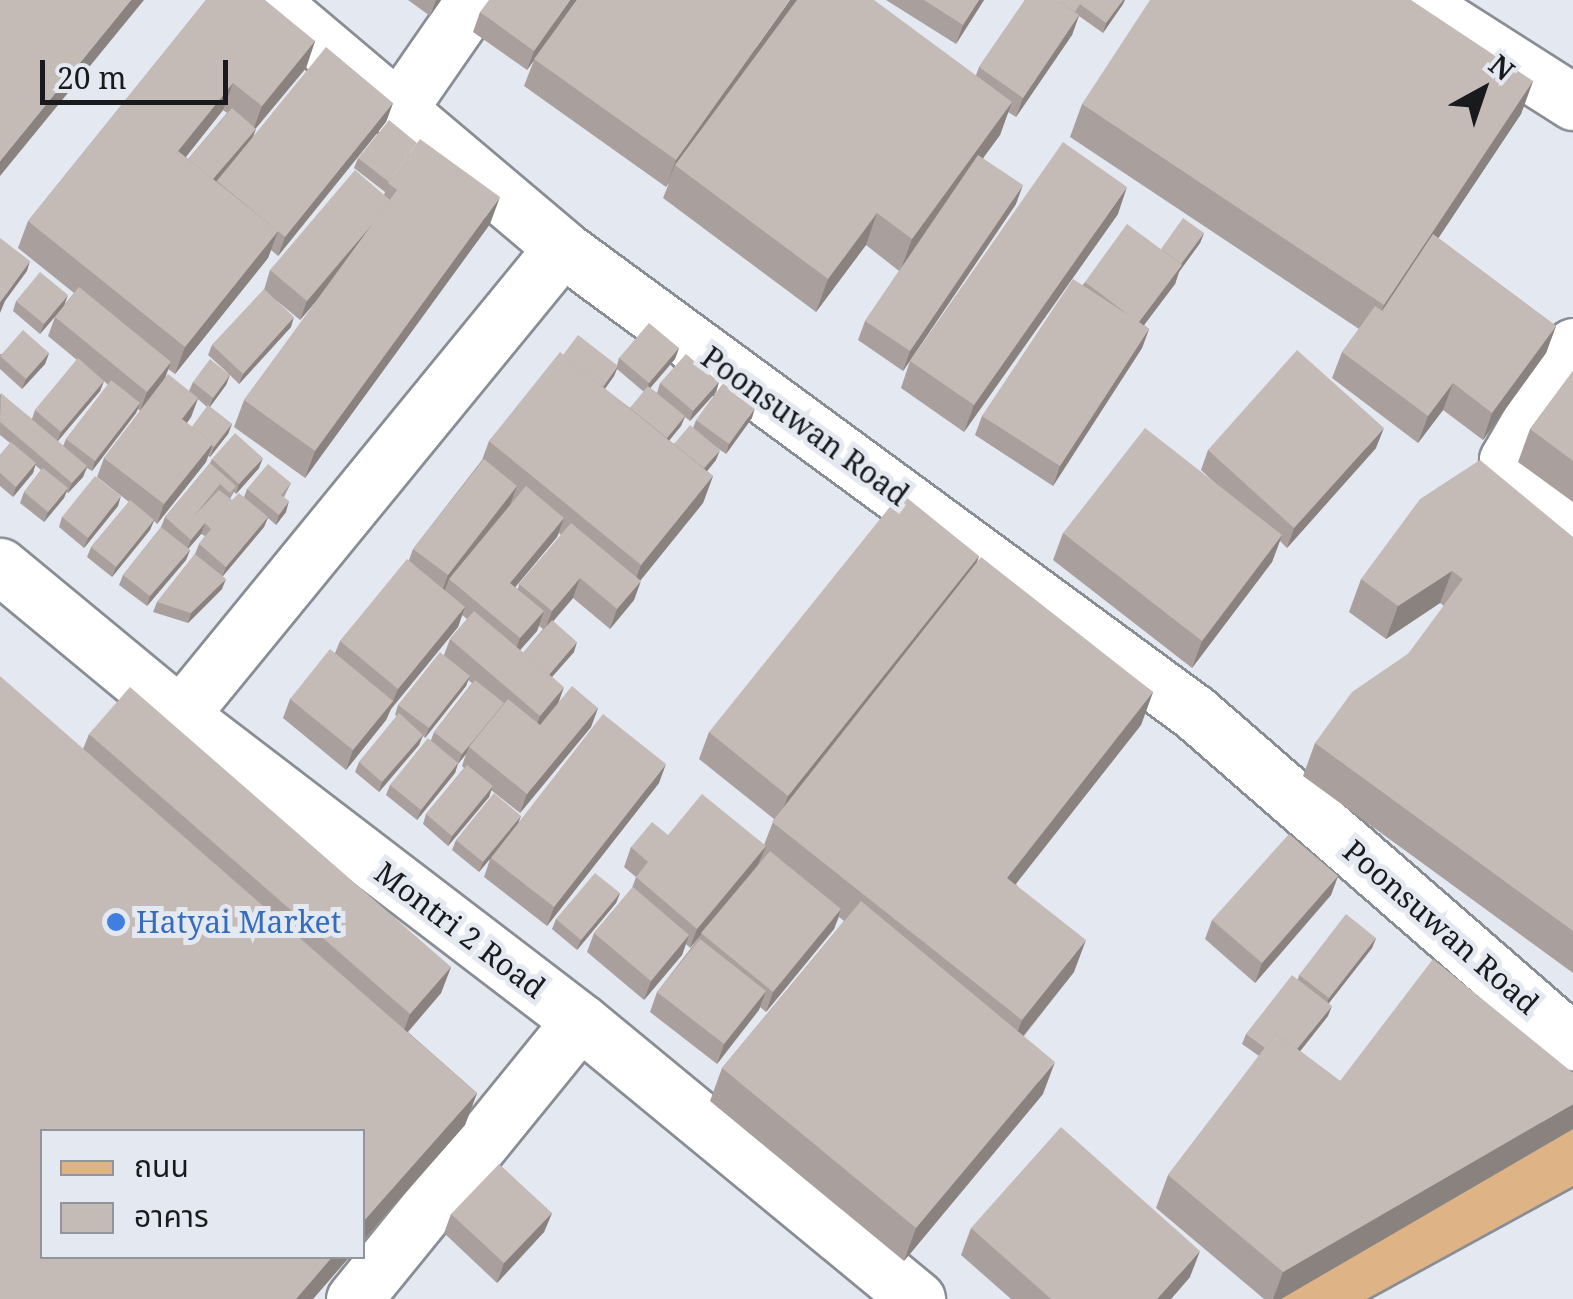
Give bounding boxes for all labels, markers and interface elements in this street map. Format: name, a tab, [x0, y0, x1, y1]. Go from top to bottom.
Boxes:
scale bar	[45, 40, 232, 102]
north arrow	[1433, 40, 1533, 140]
text: N	[1482, 45, 1523, 89]
text: 20 m	[57, 57, 127, 98]
street label: Poonsuwan Road	[695, 339, 915, 513]
street label: Poonsuwan Road	[1336, 832, 1546, 1022]
street label: Montri 2 Road	[368, 854, 552, 1006]
place label: Hatyai Market	[136, 904, 341, 940]
marker: Hatyai Market	[105, 911, 127, 933]
legend	[40, 1129, 365, 1259]
text: ถนน	[134, 1145, 189, 1186]
text: อาคาร	[134, 1195, 209, 1236]

